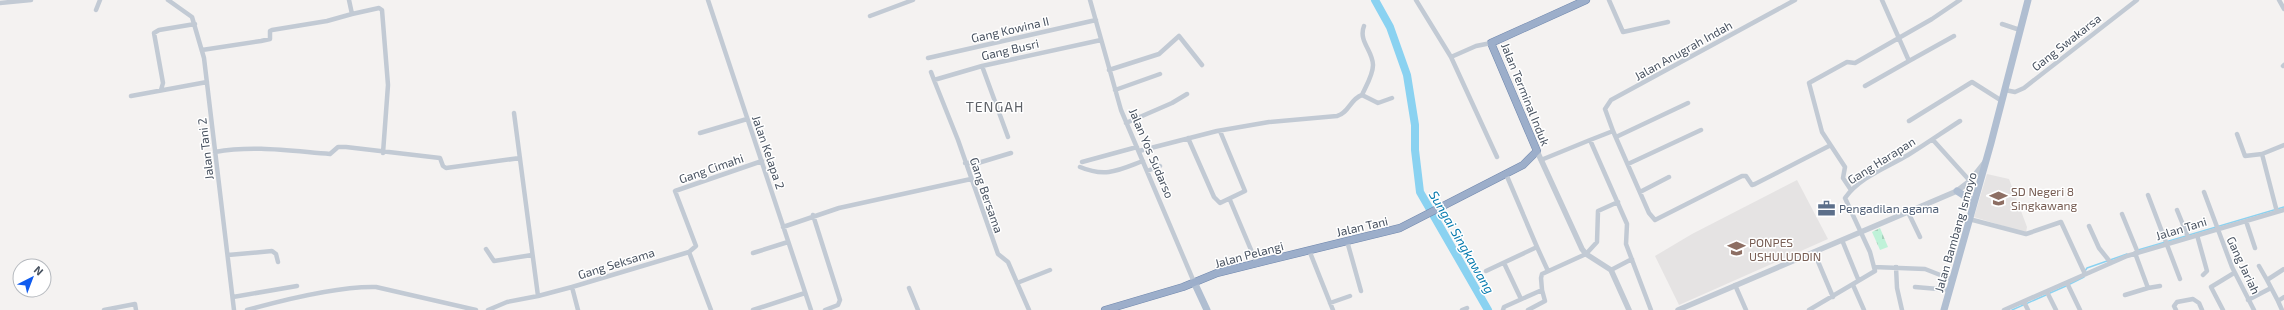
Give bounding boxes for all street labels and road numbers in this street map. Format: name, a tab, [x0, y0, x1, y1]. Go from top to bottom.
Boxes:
street label: Gang Swakarsa	[2029, 11, 2103, 73]
street label: Gang Kowina II	[970, 13, 1050, 45]
street label: Jalan Anugrah Indah	[1632, 17, 1734, 83]
street label: Gang Busri	[980, 36, 1040, 62]
street label: Jalan Terminal Induk	[1499, 40, 1553, 148]
street label: Jalan Yos Sudarso	[1127, 106, 1177, 200]
street label: Jalan Kelapa 2	[750, 113, 788, 191]
street label: Jalan Tani 2	[194, 117, 216, 181]
street label: Gang Harapan	[1845, 134, 1917, 186]
street label: Gang Cimahi	[677, 150, 745, 186]
street label: Gang Bersama	[968, 155, 1006, 235]
street label: Jalan Bambang Ismoyo	[1931, 170, 1979, 294]
street label: Jalan Tani	[1335, 213, 1389, 239]
street label: Jalan Tani	[2154, 214, 2208, 242]
street label: Gang Jariah	[2225, 234, 2264, 296]
street label: Jalan Pelangi	[1213, 238, 1285, 270]
street label: Gang Seksama	[576, 245, 656, 281]

